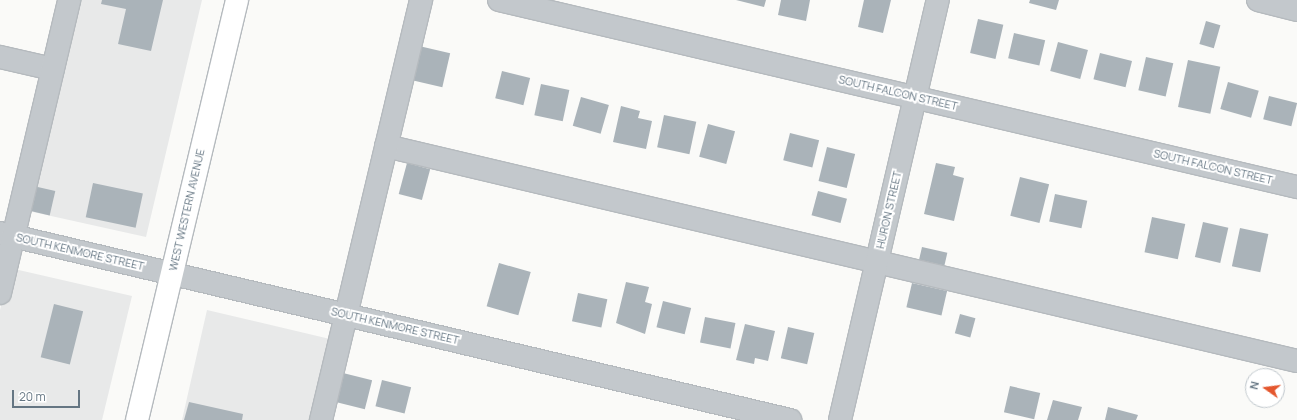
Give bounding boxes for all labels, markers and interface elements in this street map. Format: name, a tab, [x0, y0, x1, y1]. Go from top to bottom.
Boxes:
street label: SOUTH FALCON STREET	[837, 73, 959, 113]
street label: SOUTH FALCON STREET	[1152, 147, 1274, 187]
street label: WEST WESTERN AVENUE	[167, 148, 207, 272]
street label: HURON STREET	[874, 170, 904, 250]
street label: SOUTH KENMORE STREET	[15, 231, 145, 273]
street label: SOUTH KENMORE STREET	[330, 305, 460, 347]
north arrow	[1245, 368, 1285, 408]
text: N	[1246, 380, 1262, 391]
scale bar	[14, 382, 82, 408]
text: 20 m	[19, 388, 46, 405]

